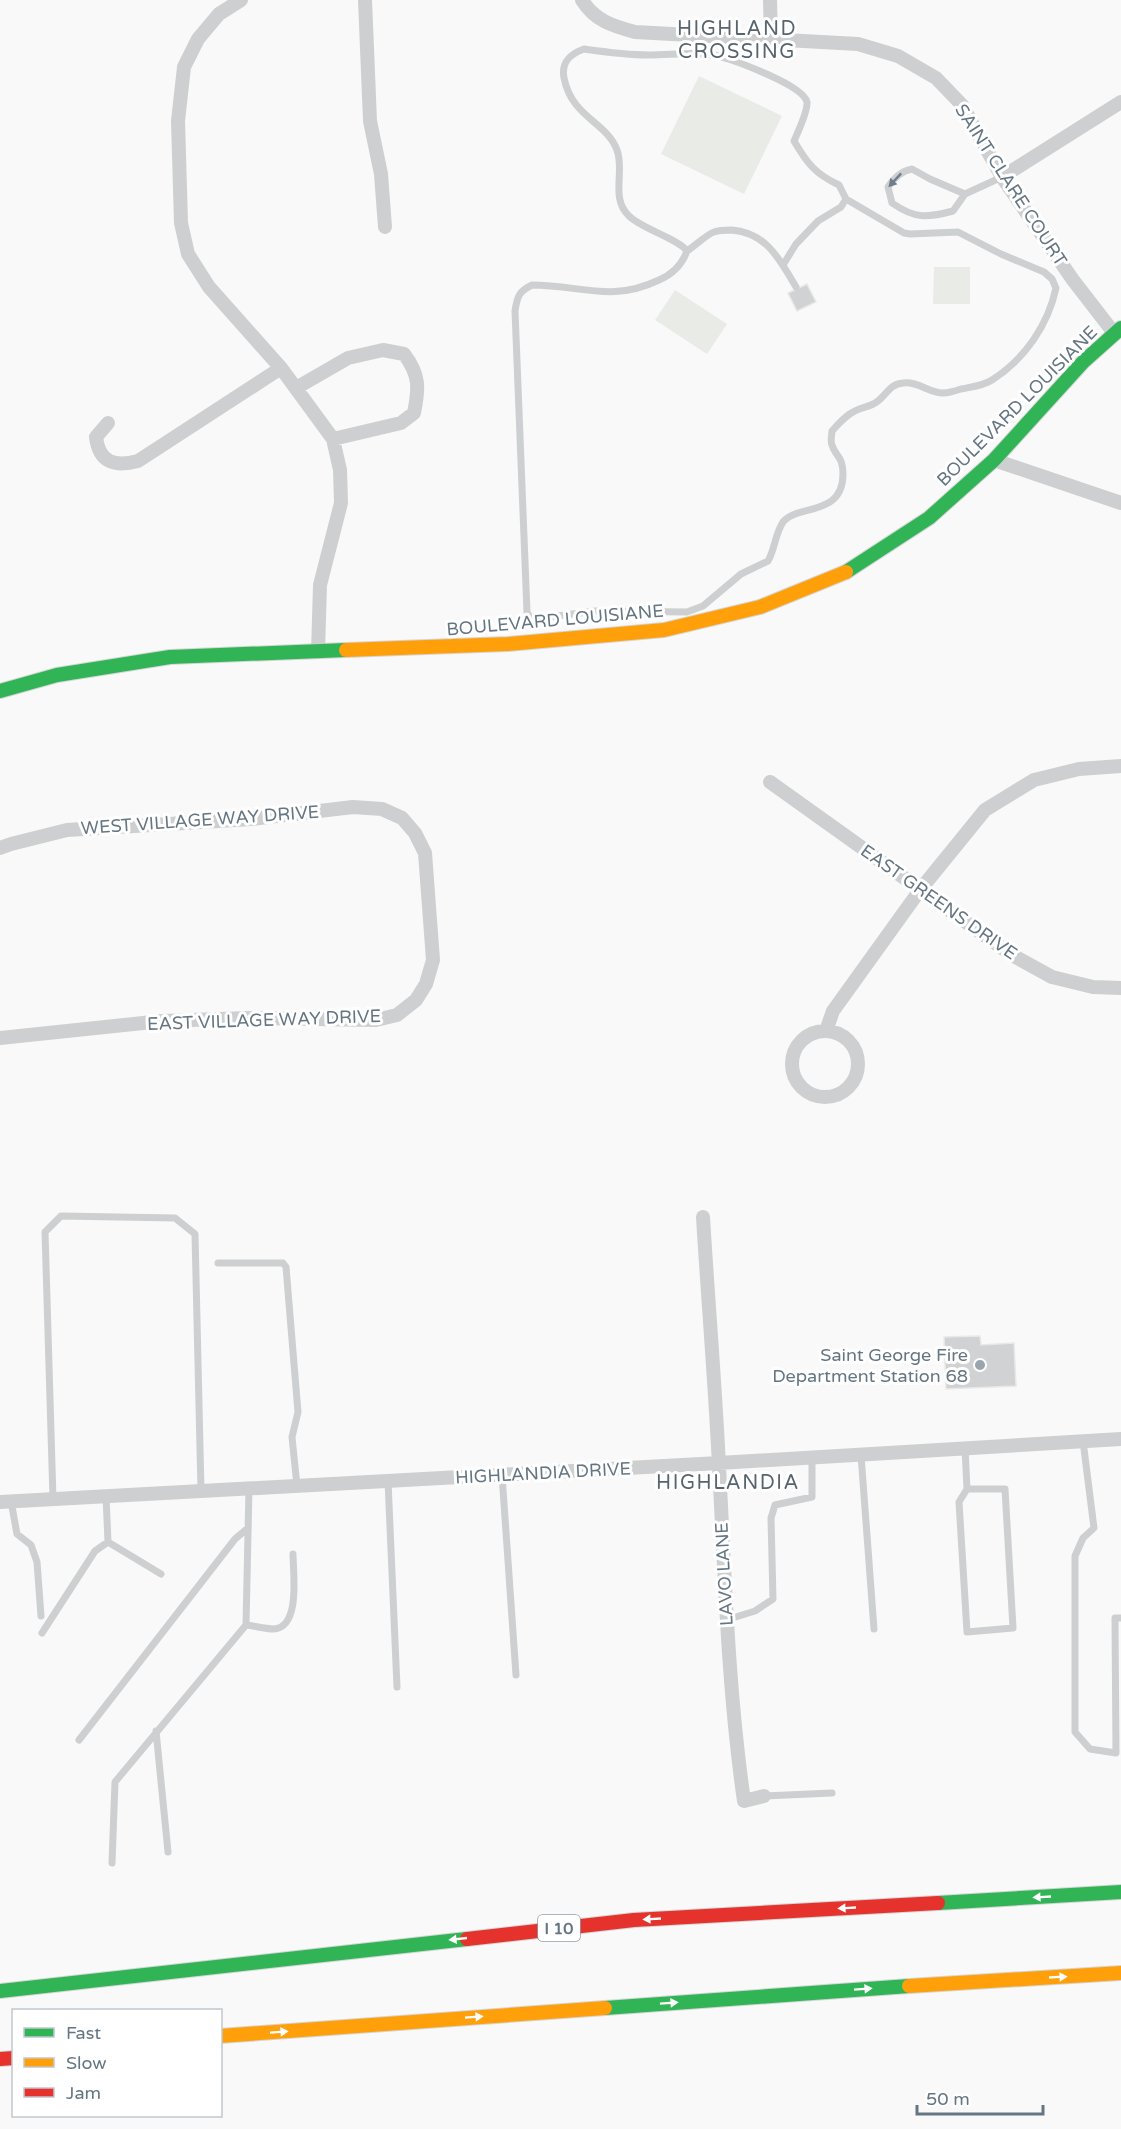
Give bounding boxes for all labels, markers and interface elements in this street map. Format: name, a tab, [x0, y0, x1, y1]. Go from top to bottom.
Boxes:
district label: HIGHLAND CROSSING	[677, 17, 797, 64]
street label: SAINT CLARE COURT	[950, 100, 1072, 270]
one-way arrow	[888, 172, 902, 187]
street label: BOULEVARD LOUISIANE	[932, 321, 1102, 491]
street label: BOULEVARD LOUISIANE	[445, 600, 665, 640]
street label: WEST VILLAGE WAY DRIVE	[80, 801, 320, 839]
street label: EAST GREENS DRIVE	[856, 840, 1022, 964]
street label: EAST VILLAGE WAY DRIVE	[147, 1005, 381, 1035]
place label: Saint George Fire Department Station 68	[772, 1344, 968, 1387]
marker: Saint George Fire Department Station 68	[973, 1358, 987, 1372]
street label: HIGHLANDIA DRIVE	[455, 1457, 631, 1489]
district label: HIGHLANDIA	[656, 1471, 800, 1495]
street label: LAVO LANE	[710, 1522, 738, 1626]
one-way arrow	[1032, 1892, 1051, 1901]
one-way arrow	[837, 1903, 856, 1912]
one-way arrow	[643, 1914, 662, 1923]
road number: I 10	[538, 1915, 580, 1941]
one-way arrow	[449, 1935, 468, 1944]
one-way arrow	[1048, 1972, 1067, 1981]
one-way arrow	[854, 1984, 873, 1993]
one-way arrow	[659, 1998, 678, 2008]
legend	[12, 2009, 222, 2117]
one-way arrow	[465, 2013, 484, 2022]
text: Fast	[66, 2022, 101, 2044]
one-way arrow	[269, 2027, 288, 2037]
text: Slow	[66, 2052, 107, 2074]
scale bar	[917, 2078, 1043, 2116]
text: Jam	[66, 2082, 101, 2104]
text: 50 m	[926, 2088, 970, 2110]

